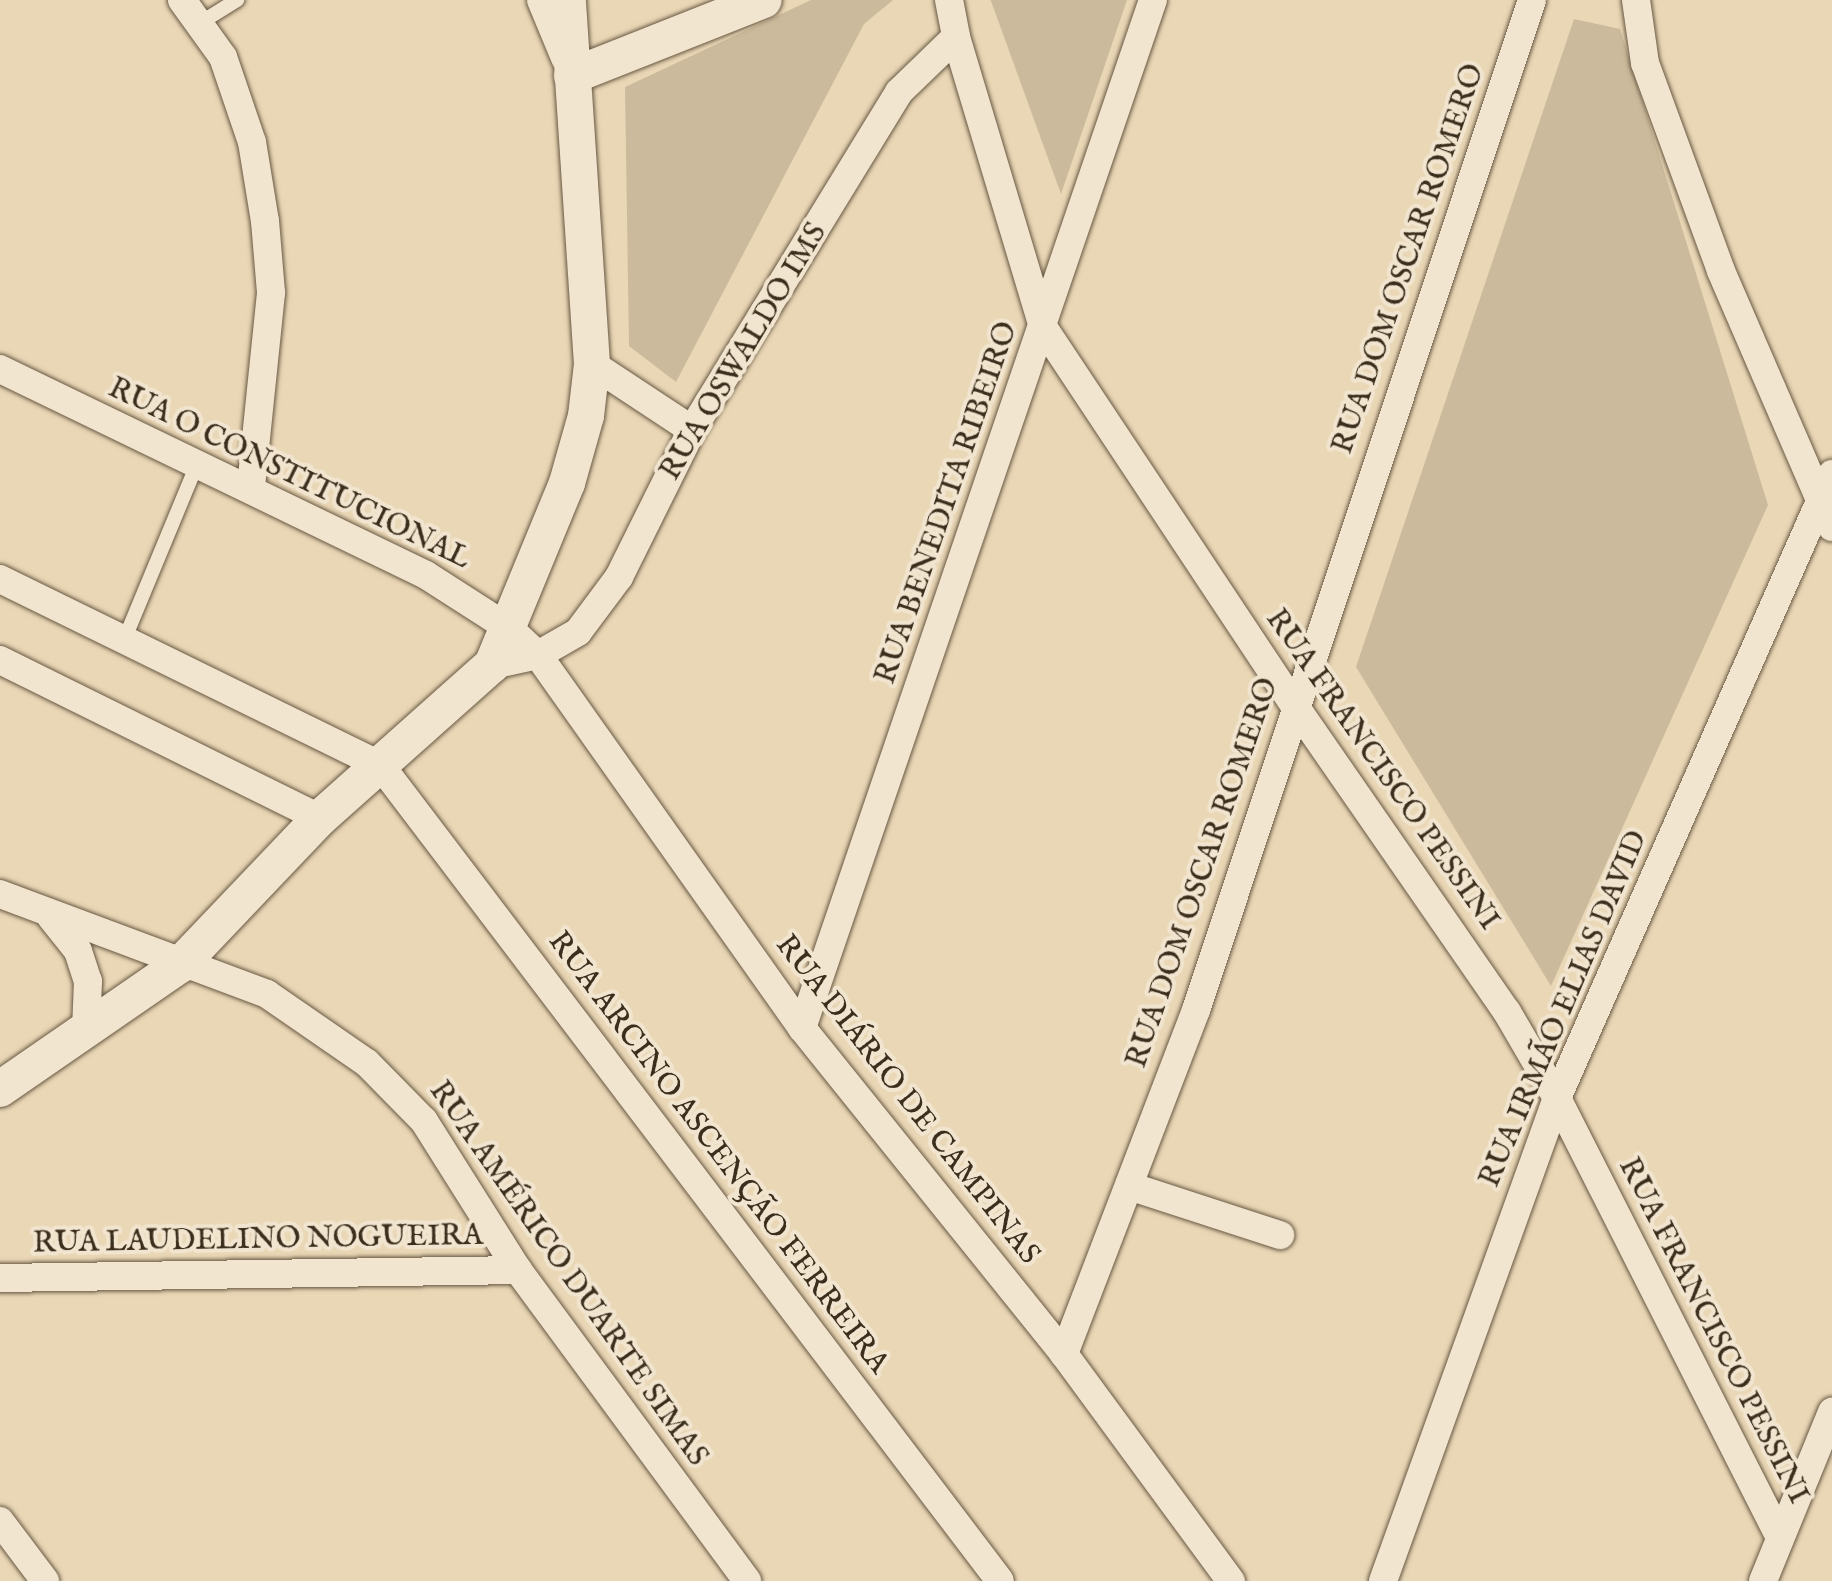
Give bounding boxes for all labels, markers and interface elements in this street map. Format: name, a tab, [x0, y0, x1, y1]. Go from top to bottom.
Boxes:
street label: RUA DOM OSCAR ROMERO	[1325, 59, 1493, 459]
street label: RUA OSWALDO IMS	[653, 217, 835, 487]
street label: RUA BENEDITA RIBEIRO	[868, 317, 1026, 689]
street label: RUA O CONSTITUCIONAL	[102, 371, 476, 577]
street label: RUA FRANCISCO PESSINI	[1257, 603, 1507, 937]
street label: RUA DOM OSCAR ROMERO	[1119, 673, 1287, 1073]
street label: RUA IRMÃO ELIAS DAVID	[1472, 825, 1656, 1193]
street label: RUA ARCINO ASCENÇÃO FERREIRA	[540, 925, 896, 1381]
street label: RUA DIÁRIO DE CAMPINAS	[767, 928, 1047, 1272]
street label: RUA AMÉRICO DUARTE SIMAS	[421, 1075, 715, 1473]
street label: RUA FRANCISCO PESSINI	[1610, 1152, 1816, 1510]
street label: RUA LAUDELINO NOGUEIRA	[33, 1218, 483, 1262]

